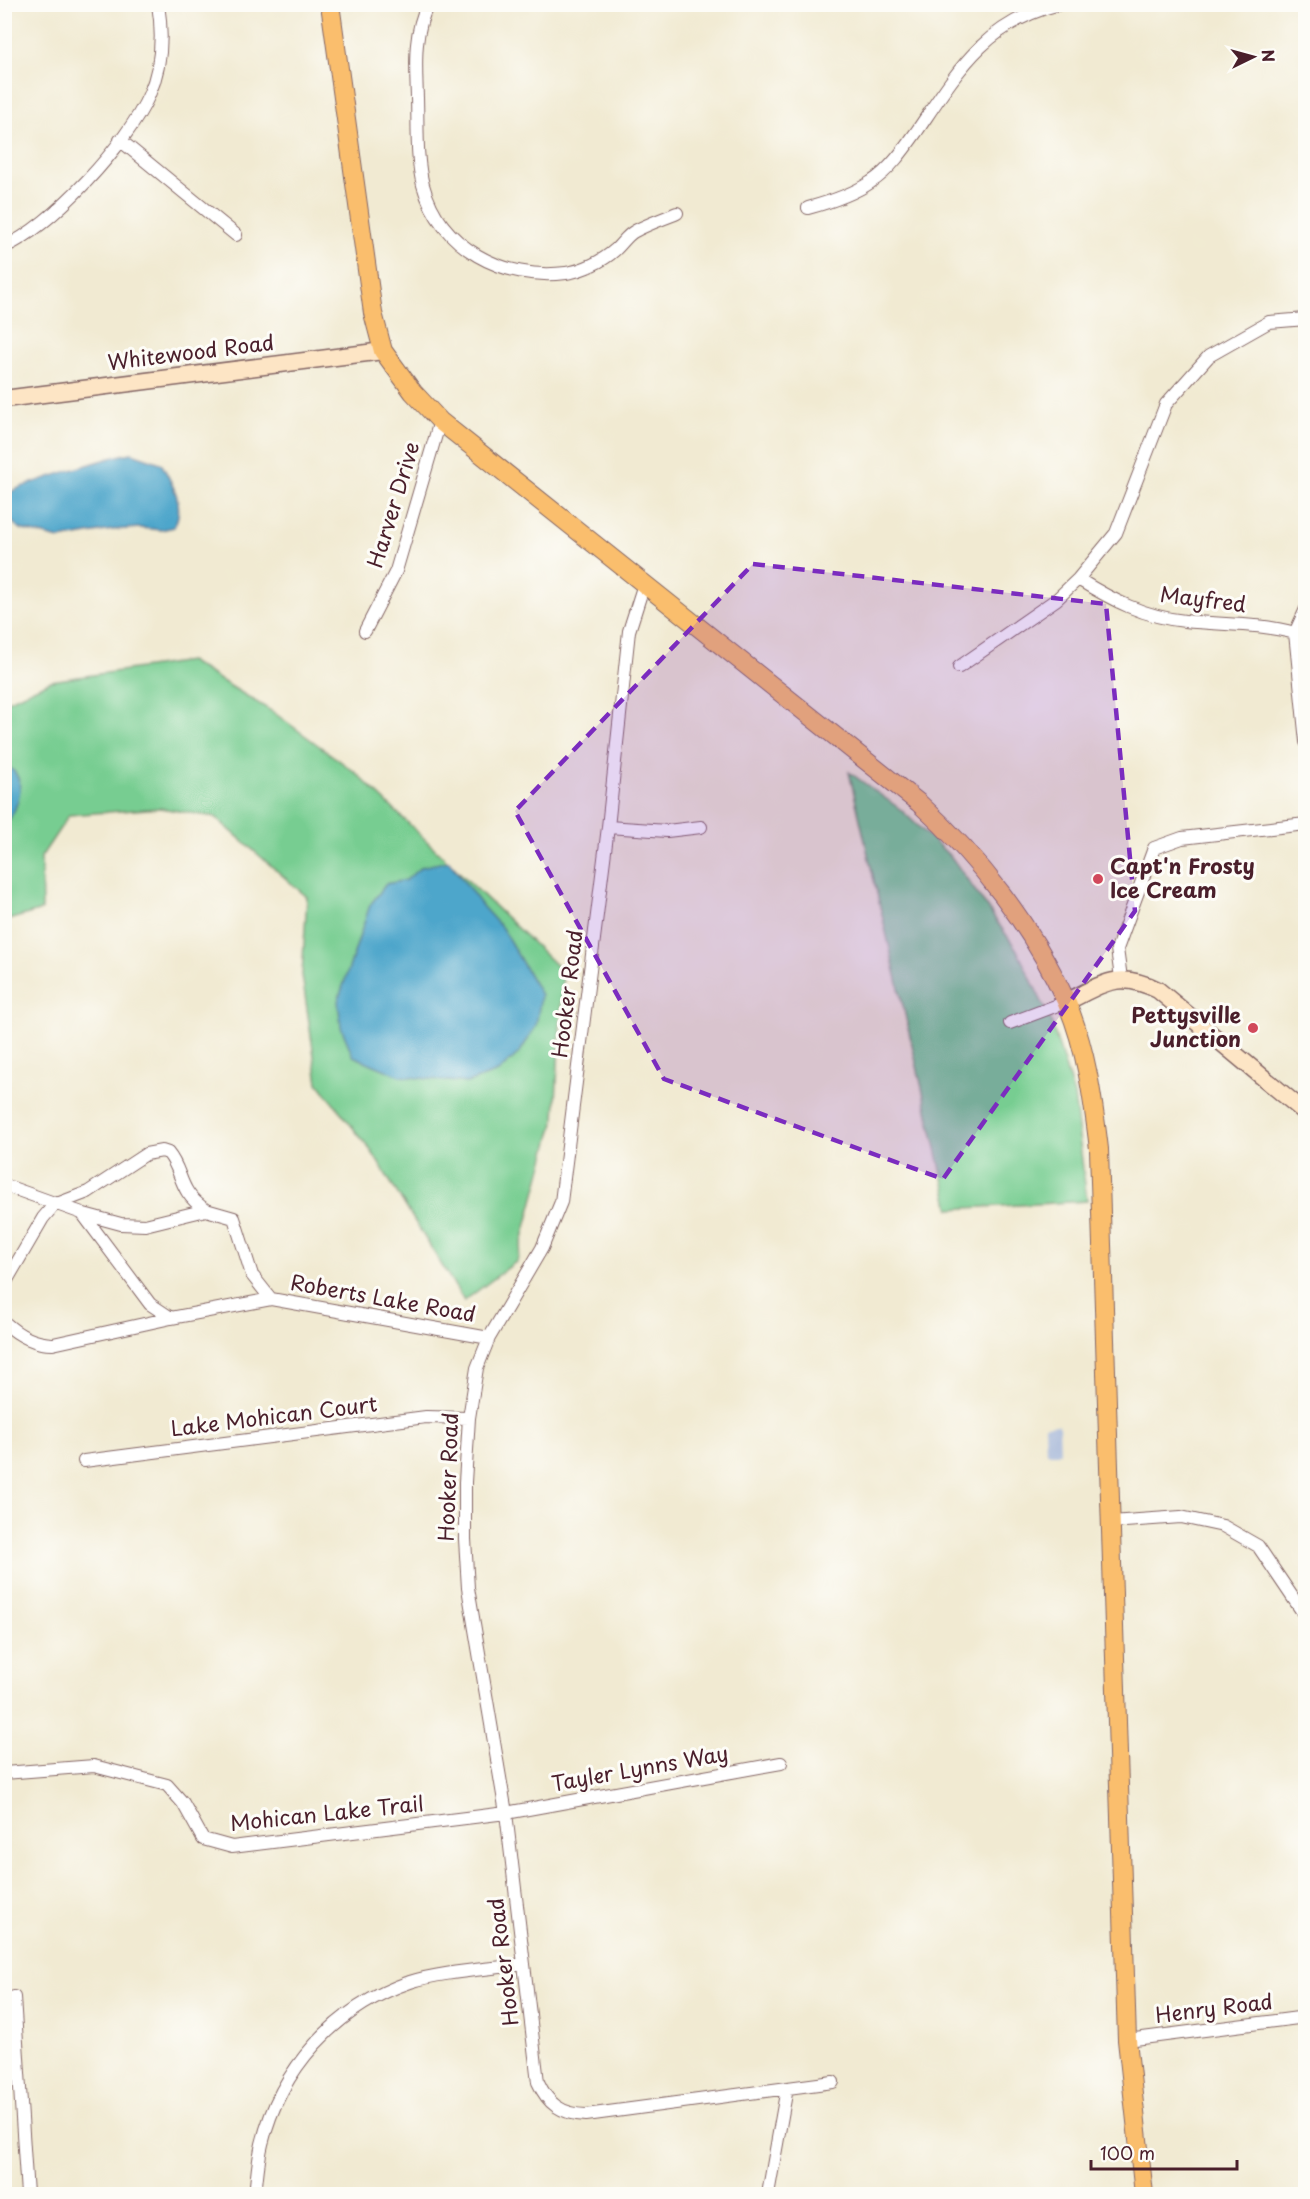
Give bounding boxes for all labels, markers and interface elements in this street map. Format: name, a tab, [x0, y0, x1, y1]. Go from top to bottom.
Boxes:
north arrow	[1223, 27, 1283, 87]
text: N	[1256, 48, 1281, 63]
street label: Whitewood Road	[106, 325, 276, 377]
street label: Harver Drive	[358, 437, 426, 572]
street label: Mayfred	[1158, 577, 1248, 619]
place label: Capt'n Frosty Ice Cream	[1110, 849, 1255, 905]
marker: Capt'n Frosty Ice Cream	[1091, 872, 1105, 886]
street label: Hooker Road	[542, 928, 590, 1060]
place label: Pettysville Junction	[1131, 998, 1241, 1054]
marker: Pettysville Junction	[1246, 1021, 1260, 1035]
street label: Roberts Lake Road	[288, 1265, 478, 1329]
street label: Lake Mohican Court	[169, 1386, 379, 1444]
street label: Hooker Road	[429, 1412, 465, 1542]
street label: Tayler Lynns Way	[549, 1736, 731, 1798]
street label: Mohican Lake Trail	[228, 1786, 425, 1838]
street label: Hooker Road	[478, 1896, 526, 2028]
street label: Henry Road	[1153, 1984, 1274, 2030]
scale bar	[1091, 2133, 1236, 2171]
text: 100 m	[1100, 2139, 1155, 2166]

